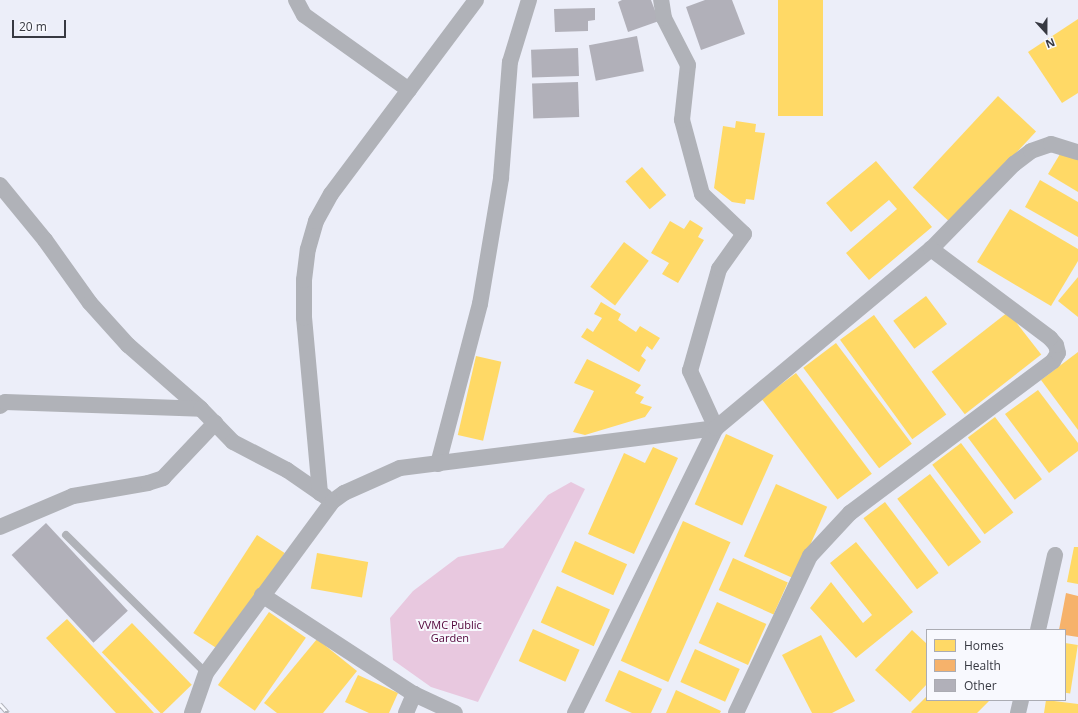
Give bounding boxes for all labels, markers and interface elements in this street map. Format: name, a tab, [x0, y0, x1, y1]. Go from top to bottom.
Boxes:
scale bar	[14, 12, 68, 38]
north arrow	[1026, 12, 1066, 52]
text: 20 m	[19, 18, 47, 35]
text: N	[1044, 35, 1057, 52]
park label: VVMC Public Garden	[418, 619, 482, 645]
legend	[926, 629, 1066, 701]
text: Homes	[964, 637, 1004, 654]
text: Health	[964, 657, 1001, 674]
text: Other	[964, 677, 997, 694]

